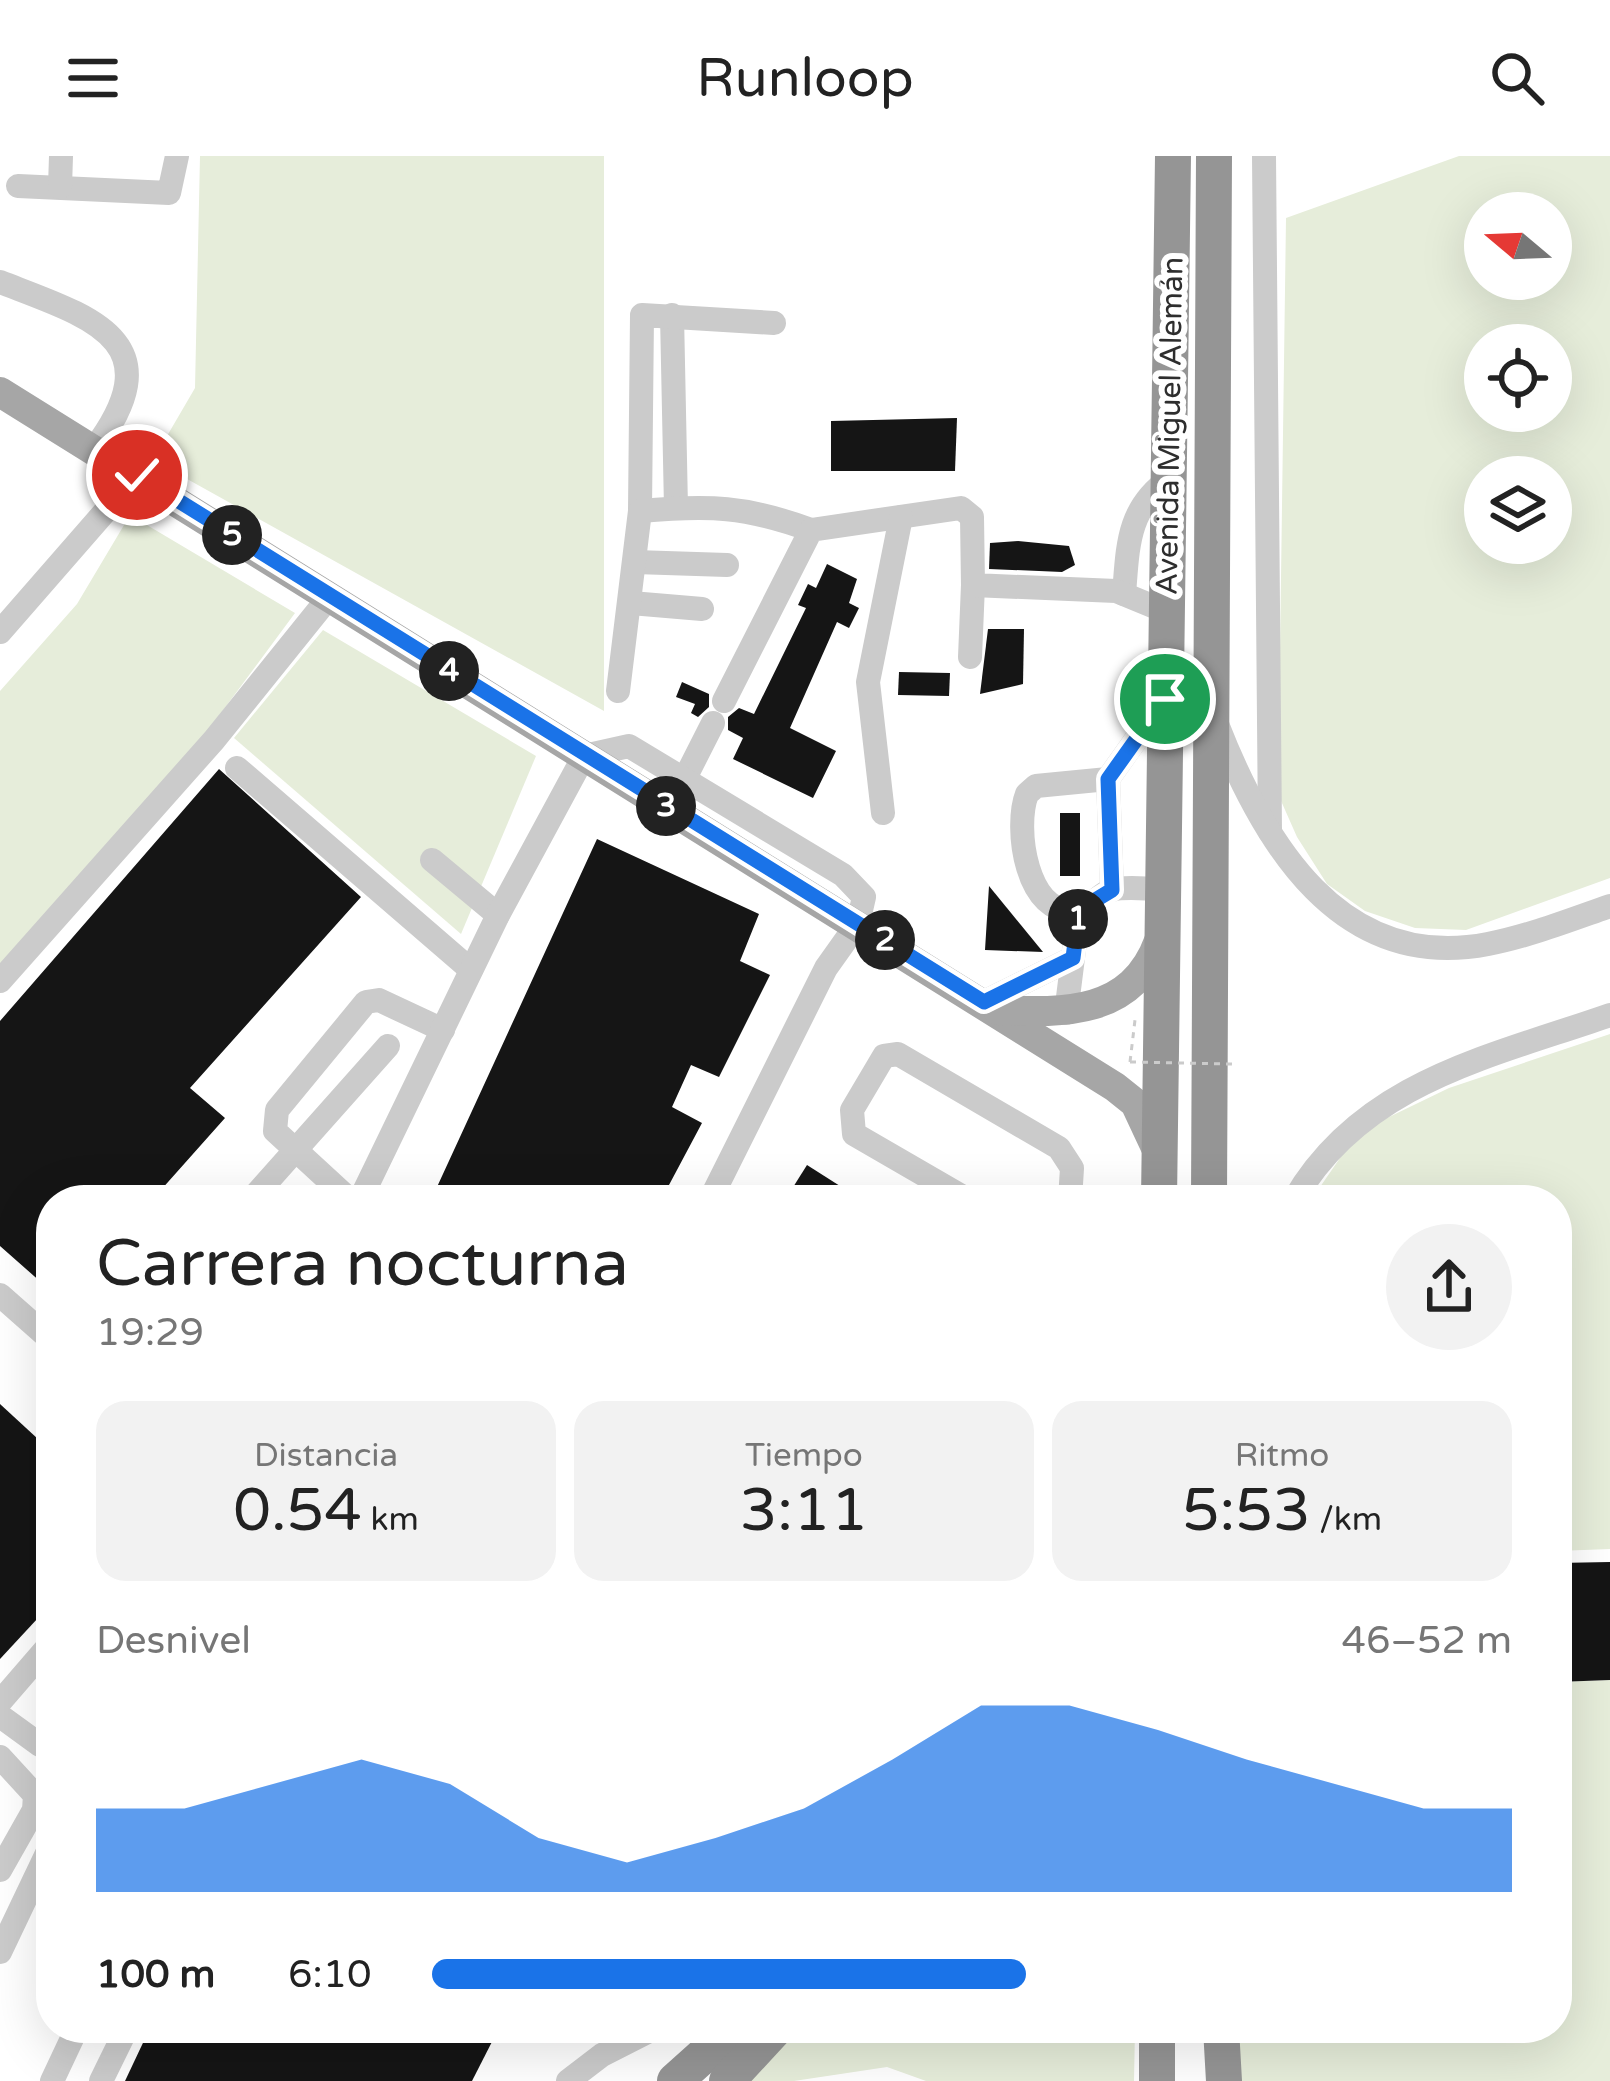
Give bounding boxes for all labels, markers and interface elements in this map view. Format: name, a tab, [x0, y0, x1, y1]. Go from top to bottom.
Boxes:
icon: menu	[60, 45, 126, 111]
icon: search	[1484, 45, 1550, 111]
text: Runloop	[696, 46, 914, 111]
north arrow	[1464, 192, 1572, 300]
map controls	[1464, 192, 1572, 564]
street label: Avenida Miguel Alemán	[1149, 257, 1191, 595]
button: locate	[1464, 324, 1572, 432]
pin	[86, 424, 188, 526]
icon: check	[104, 442, 170, 508]
button: layers	[1464, 456, 1572, 564]
pin: 5	[202, 505, 262, 565]
text: 5	[222, 515, 242, 554]
pin: 4	[419, 641, 479, 701]
pin	[1114, 648, 1216, 750]
text: 4	[439, 651, 459, 690]
icon: arrive	[1132, 666, 1198, 732]
pin: 3	[636, 776, 696, 836]
text: 3	[656, 786, 676, 825]
pin: 1	[1048, 889, 1108, 949]
text: 1	[1068, 899, 1088, 938]
pin: 2	[855, 910, 915, 970]
text: 2	[875, 920, 895, 959]
text: Carrera nocturna	[96, 1224, 629, 1304]
button: share	[1386, 1224, 1512, 1350]
text: 19:29	[96, 1309, 204, 1356]
text: Distancia	[254, 1436, 398, 1475]
text: Tiempo	[745, 1436, 863, 1475]
text: Ritmo	[1235, 1436, 1329, 1475]
text: 0.54	[233, 1475, 362, 1547]
text: 3:11	[740, 1475, 868, 1547]
text: 5:53	[1182, 1475, 1311, 1547]
text: km	[362, 1500, 419, 1539]
text: /km	[1311, 1500, 1382, 1539]
text: Desnivel	[96, 1617, 251, 1664]
text: 46–52 m	[1341, 1617, 1512, 1664]
text: 100 m	[96, 1951, 215, 1998]
text: 6:10	[288, 1951, 372, 1998]

